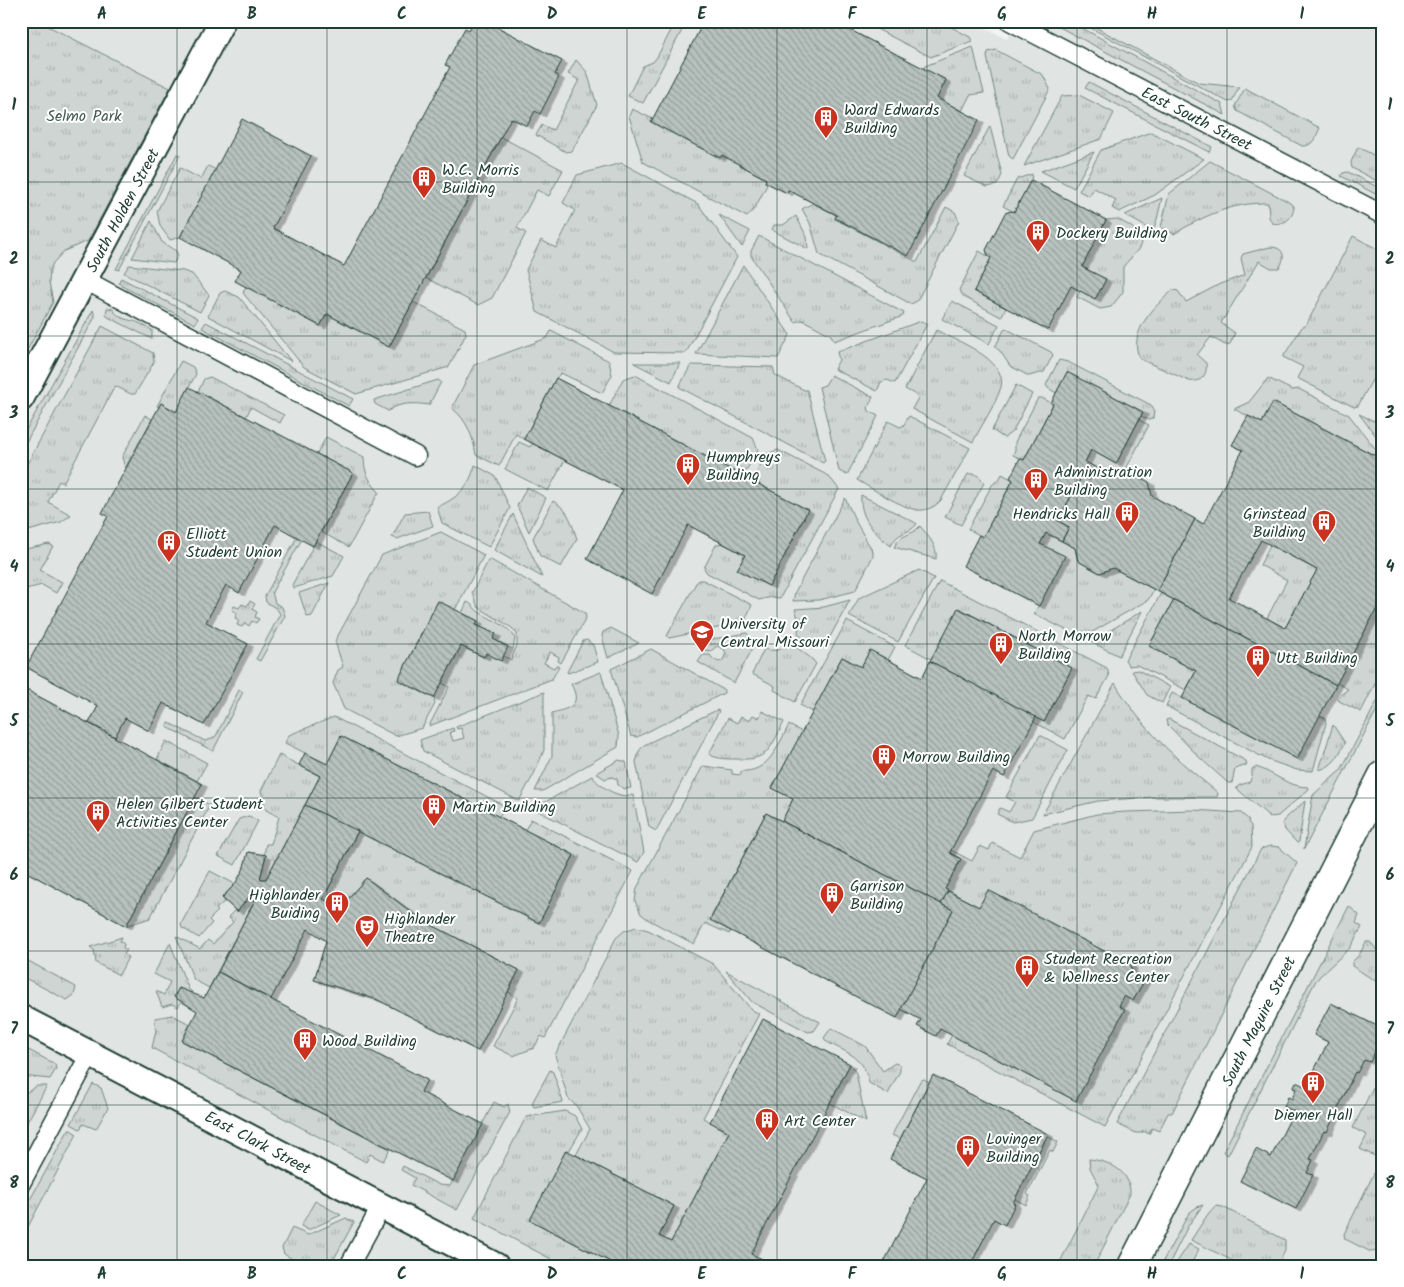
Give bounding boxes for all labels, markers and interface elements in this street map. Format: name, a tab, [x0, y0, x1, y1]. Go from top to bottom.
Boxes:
text: A	[97, 2, 107, 27]
text: B	[247, 2, 257, 27]
text: C	[397, 2, 407, 27]
text: D	[547, 2, 558, 27]
text: E	[698, 2, 708, 27]
text: F	[848, 2, 858, 27]
text: G	[997, 2, 1007, 27]
text: H	[1147, 2, 1157, 27]
text: I	[1300, 2, 1305, 27]
street label: East South Street	[1137, 81, 1257, 158]
text: 1	[12, 93, 17, 118]
text: 1	[1388, 93, 1393, 118]
place label: Ward Edwards Building	[844, 98, 940, 141]
park label: Selmo Park	[46, 104, 122, 129]
building icon: Ward Edwards Building	[813, 105, 839, 139]
street label: South Holden Street	[80, 144, 167, 277]
place label: W.C. Morris Building	[442, 158, 519, 201]
building icon: W.C. Morris Building	[411, 165, 437, 199]
building icon: Dockery Building	[1025, 219, 1051, 253]
place label: Dockery Building	[1056, 221, 1168, 246]
text: 2	[9, 247, 19, 272]
text: 2	[1385, 247, 1395, 272]
text: 3	[9, 401, 19, 426]
text: 3	[1385, 401, 1395, 426]
place label: Humphreys Building	[706, 445, 780, 488]
building icon: Humphreys Building	[675, 452, 701, 486]
place label: Administration Building	[1054, 460, 1152, 503]
building icon: Administration Building	[1023, 467, 1049, 501]
building icon: Hendricks Hall	[1114, 500, 1140, 534]
place label: Hendricks Hall	[1013, 502, 1110, 527]
place label: Grinstead Building	[1243, 502, 1307, 545]
building icon: Grinstead Building	[1311, 509, 1337, 543]
place label: Elliott Student Union	[186, 522, 282, 565]
building icon: Elliott Student Union	[156, 529, 182, 563]
text: 4	[10, 555, 19, 580]
text: 4	[1386, 555, 1395, 580]
place label: University of Central Missouri	[720, 612, 830, 655]
school or university icon: University of Central Missouri	[689, 619, 715, 653]
place label: North Morrow Building	[1018, 624, 1111, 667]
building icon: North Morrow Building	[988, 631, 1014, 665]
building icon: Utt Building	[1245, 644, 1271, 678]
place label: Utt Building	[1276, 646, 1358, 671]
text: 5	[9, 709, 20, 734]
text: 5	[1385, 709, 1396, 734]
building icon: Morrow Building	[871, 743, 897, 777]
place label: Morrow Building	[902, 745, 1010, 770]
place label: Helen Gilbert Student Activities Center	[116, 792, 264, 835]
building icon: Martin Building	[421, 793, 447, 827]
place label: Martin Building	[452, 795, 556, 820]
building icon: Helen Gilbert Student Activities Center	[85, 799, 111, 833]
text: 6	[10, 863, 19, 888]
text: 6	[1386, 863, 1395, 888]
place label: Garrison Building	[850, 874, 904, 917]
building icon: Garrison Building	[819, 881, 845, 915]
place label: Highlander Buiding	[249, 883, 322, 926]
building icon: Highlander Buiding	[324, 890, 350, 924]
place label: Highlander Theatre	[384, 907, 457, 950]
theatre icon: Highlander Theatre	[354, 914, 380, 948]
place label: Student Recreation & Wellness Center	[1044, 947, 1172, 990]
street label: South Maguire Street	[1216, 951, 1303, 1091]
building icon: Student Recreation & Wellness Center	[1014, 954, 1040, 988]
text: 7	[10, 1017, 18, 1042]
text: 7	[1386, 1017, 1394, 1042]
building icon: Wood Building	[292, 1027, 318, 1061]
place label: Wood Building	[322, 1029, 417, 1054]
building icon: Diemer Hall	[1300, 1070, 1326, 1104]
place label: Diemer Hall	[1273, 1103, 1353, 1128]
street label: East Clark Street	[200, 1105, 316, 1182]
building icon: Art Center	[754, 1107, 780, 1141]
place label: Art Center	[784, 1109, 857, 1134]
place label: Lovinger Building	[986, 1127, 1043, 1170]
building icon: Lovinger Building	[955, 1134, 981, 1168]
text: 8	[9, 1171, 19, 1196]
text: 8	[1385, 1171, 1395, 1196]
text: A	[97, 1262, 107, 1287]
text: B	[247, 1262, 257, 1287]
text: C	[397, 1262, 407, 1287]
text: D	[547, 1262, 558, 1287]
text: E	[698, 1262, 708, 1287]
text: F	[848, 1262, 858, 1287]
text: G	[997, 1262, 1007, 1287]
text: H	[1147, 1262, 1157, 1287]
text: I	[1300, 1262, 1305, 1287]

